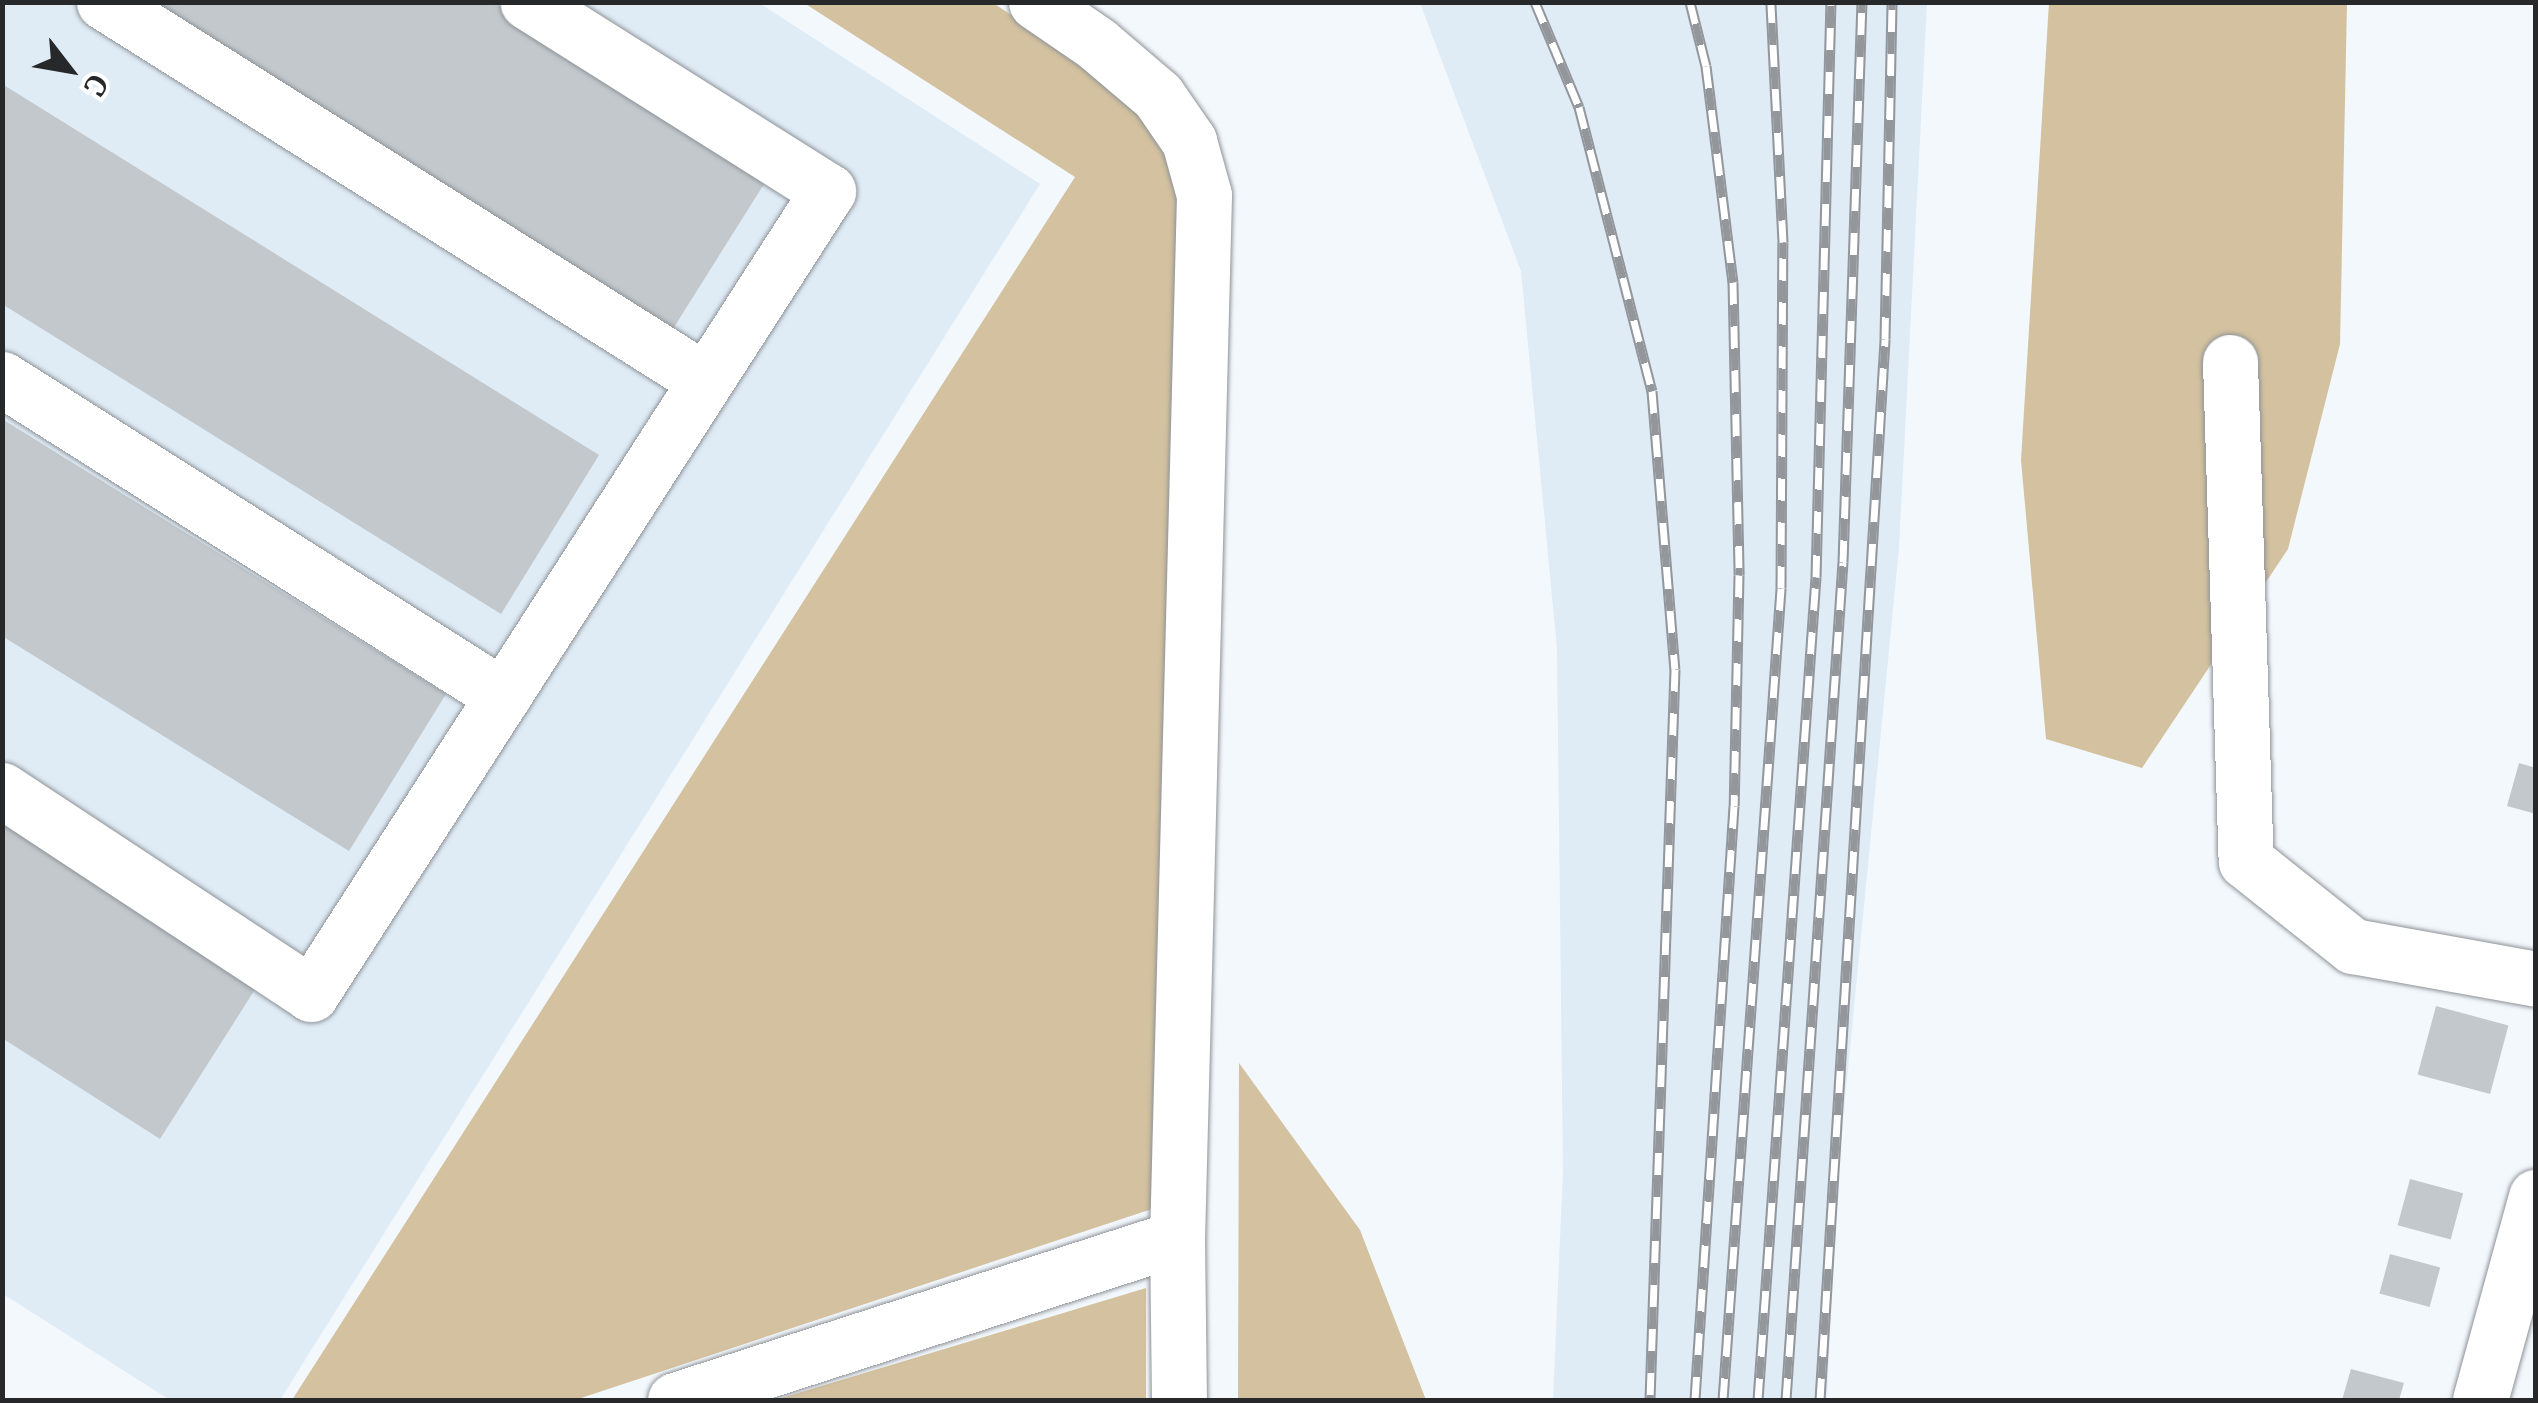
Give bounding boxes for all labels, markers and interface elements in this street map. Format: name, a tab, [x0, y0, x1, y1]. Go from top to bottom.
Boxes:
north arrow	[20, 20, 120, 120]
text: С	[76, 68, 116, 103]

